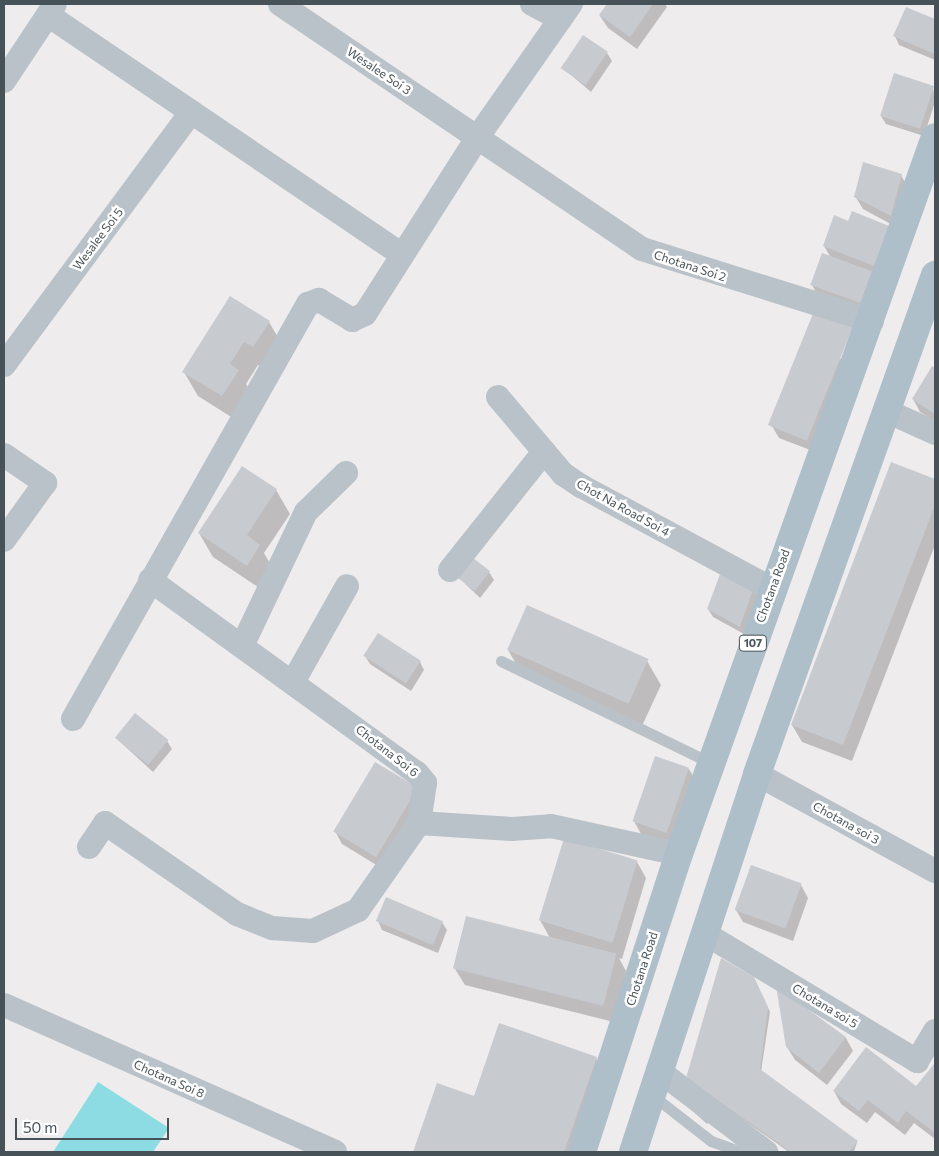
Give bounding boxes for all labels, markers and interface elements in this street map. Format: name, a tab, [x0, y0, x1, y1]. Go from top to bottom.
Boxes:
street label: Wesalee Soi 3	[344, 44, 414, 98]
street label: Wesalee Soi 5	[70, 205, 126, 273]
street label: Chotana Soi 2	[652, 248, 728, 284]
street label: Chot Na Road Soi 4	[574, 476, 672, 540]
street label: Chotana Road	[753, 547, 793, 625]
road number: 107	[738, 634, 768, 651]
street label: Chotana Soi 6	[353, 722, 421, 780]
street label: Chotana soi 3	[810, 799, 882, 847]
street label: Chotana Road	[623, 930, 661, 1008]
street label: Chotana soi 5	[790, 981, 860, 1031]
street label: Chotana Soi 8	[131, 1057, 207, 1101]
scale bar	[18, 1108, 171, 1140]
text: 50 m	[23, 1118, 57, 1136]

